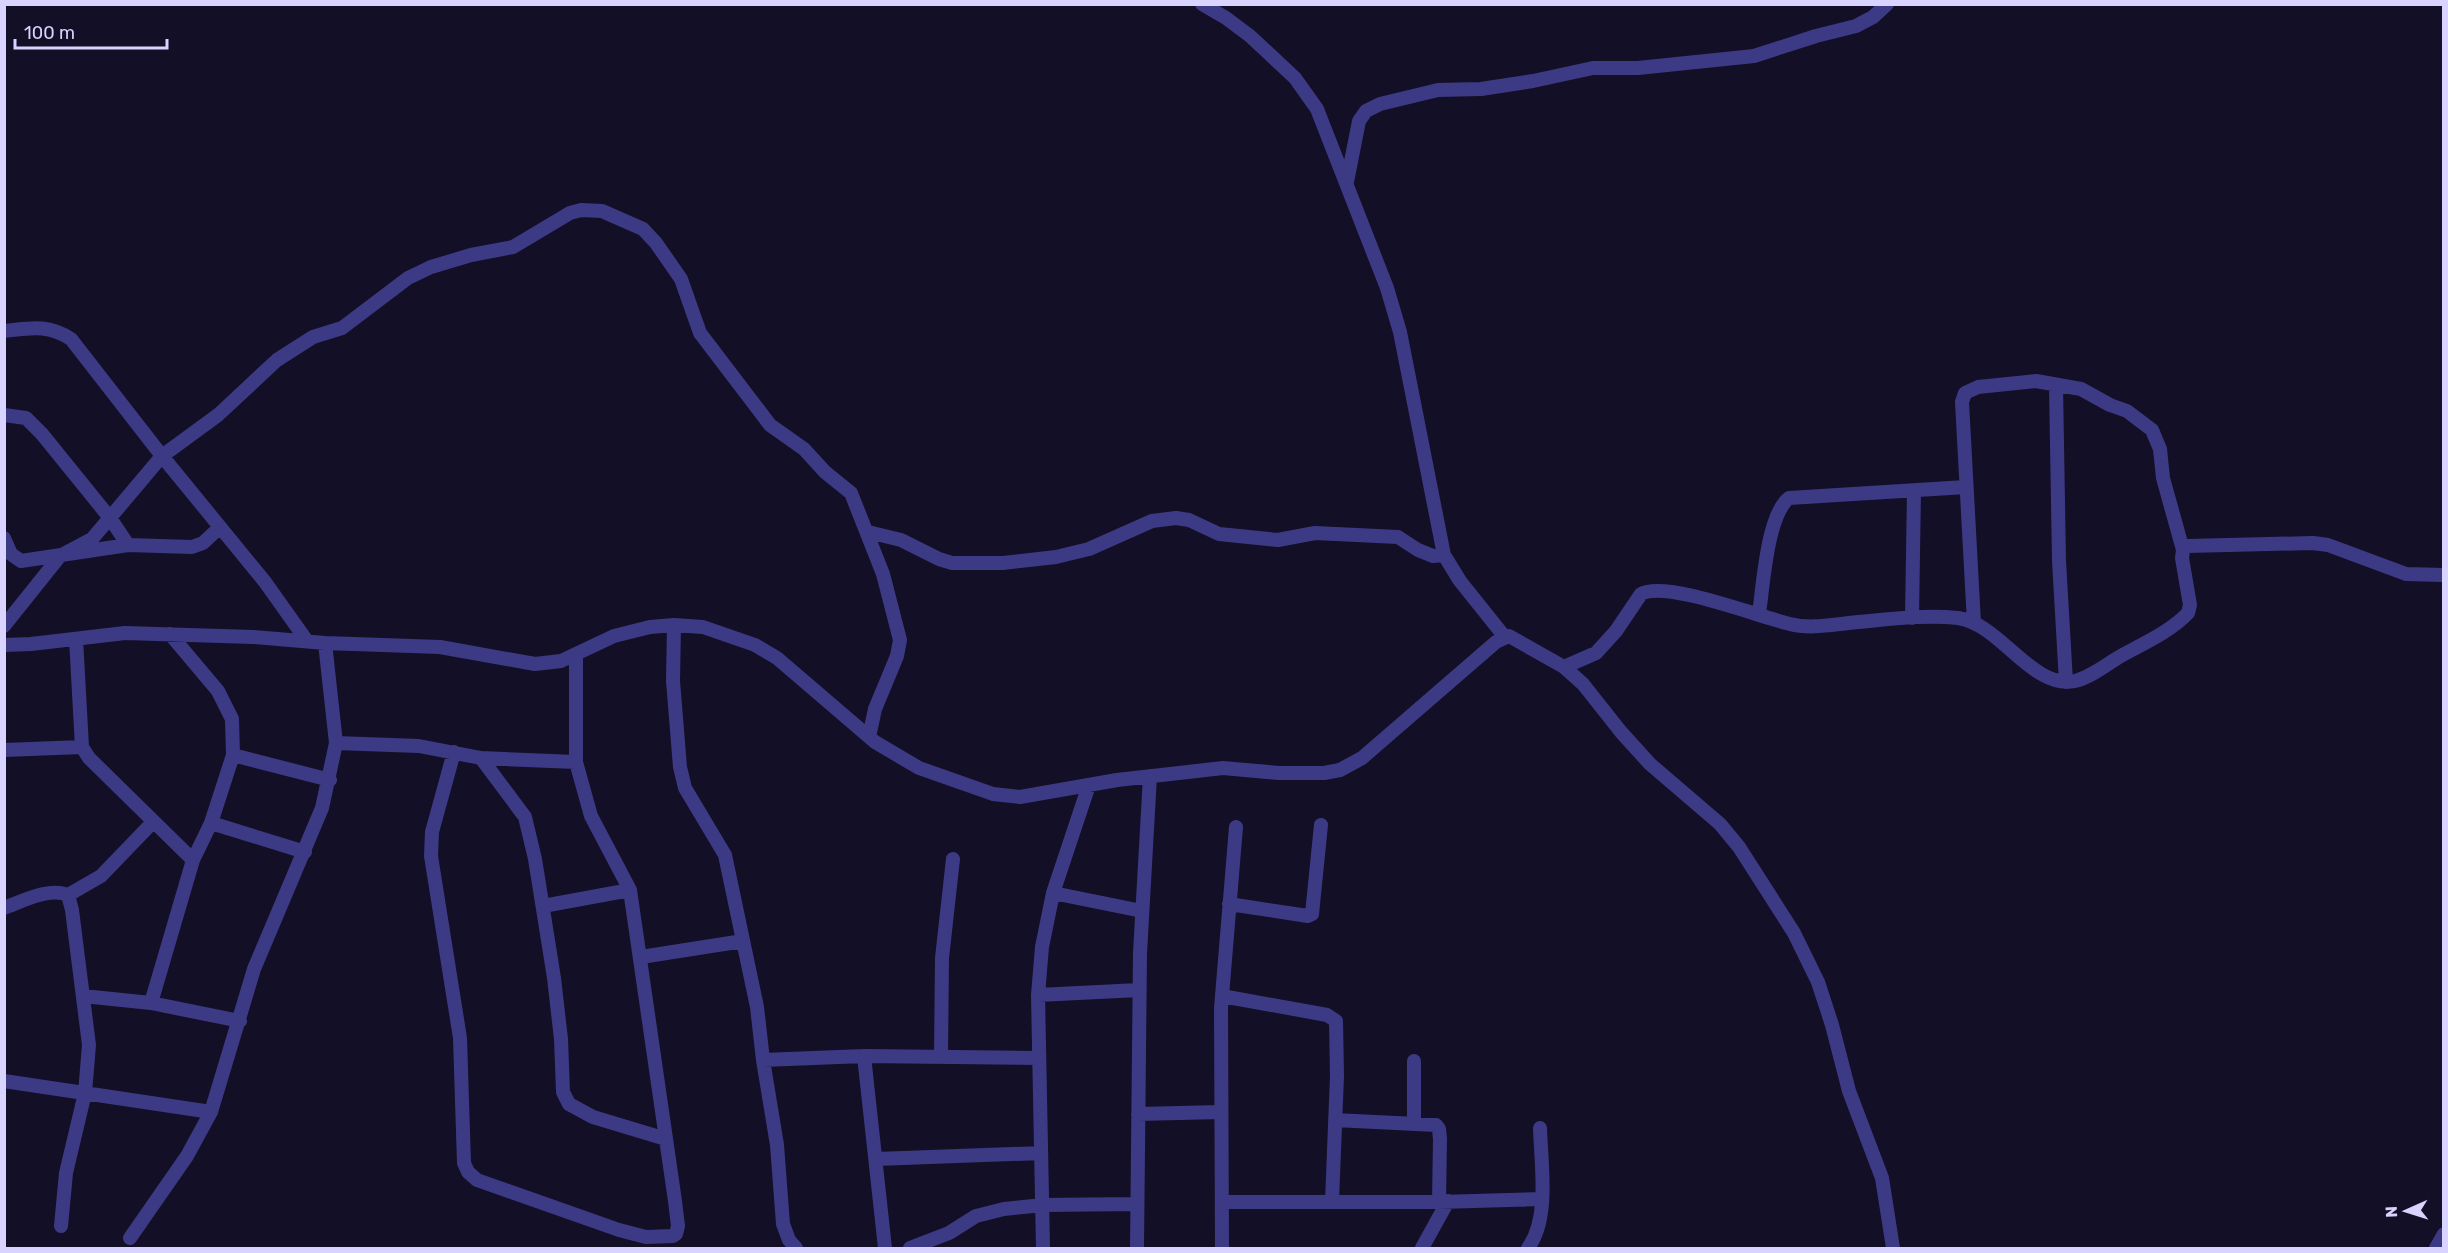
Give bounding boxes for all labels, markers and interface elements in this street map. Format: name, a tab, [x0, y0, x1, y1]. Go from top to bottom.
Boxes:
scale bar	[15, 12, 166, 50]
text: 100 m	[24, 22, 75, 44]
north arrow	[2376, 1181, 2436, 1241]
text: N	[2382, 1206, 2401, 1218]

